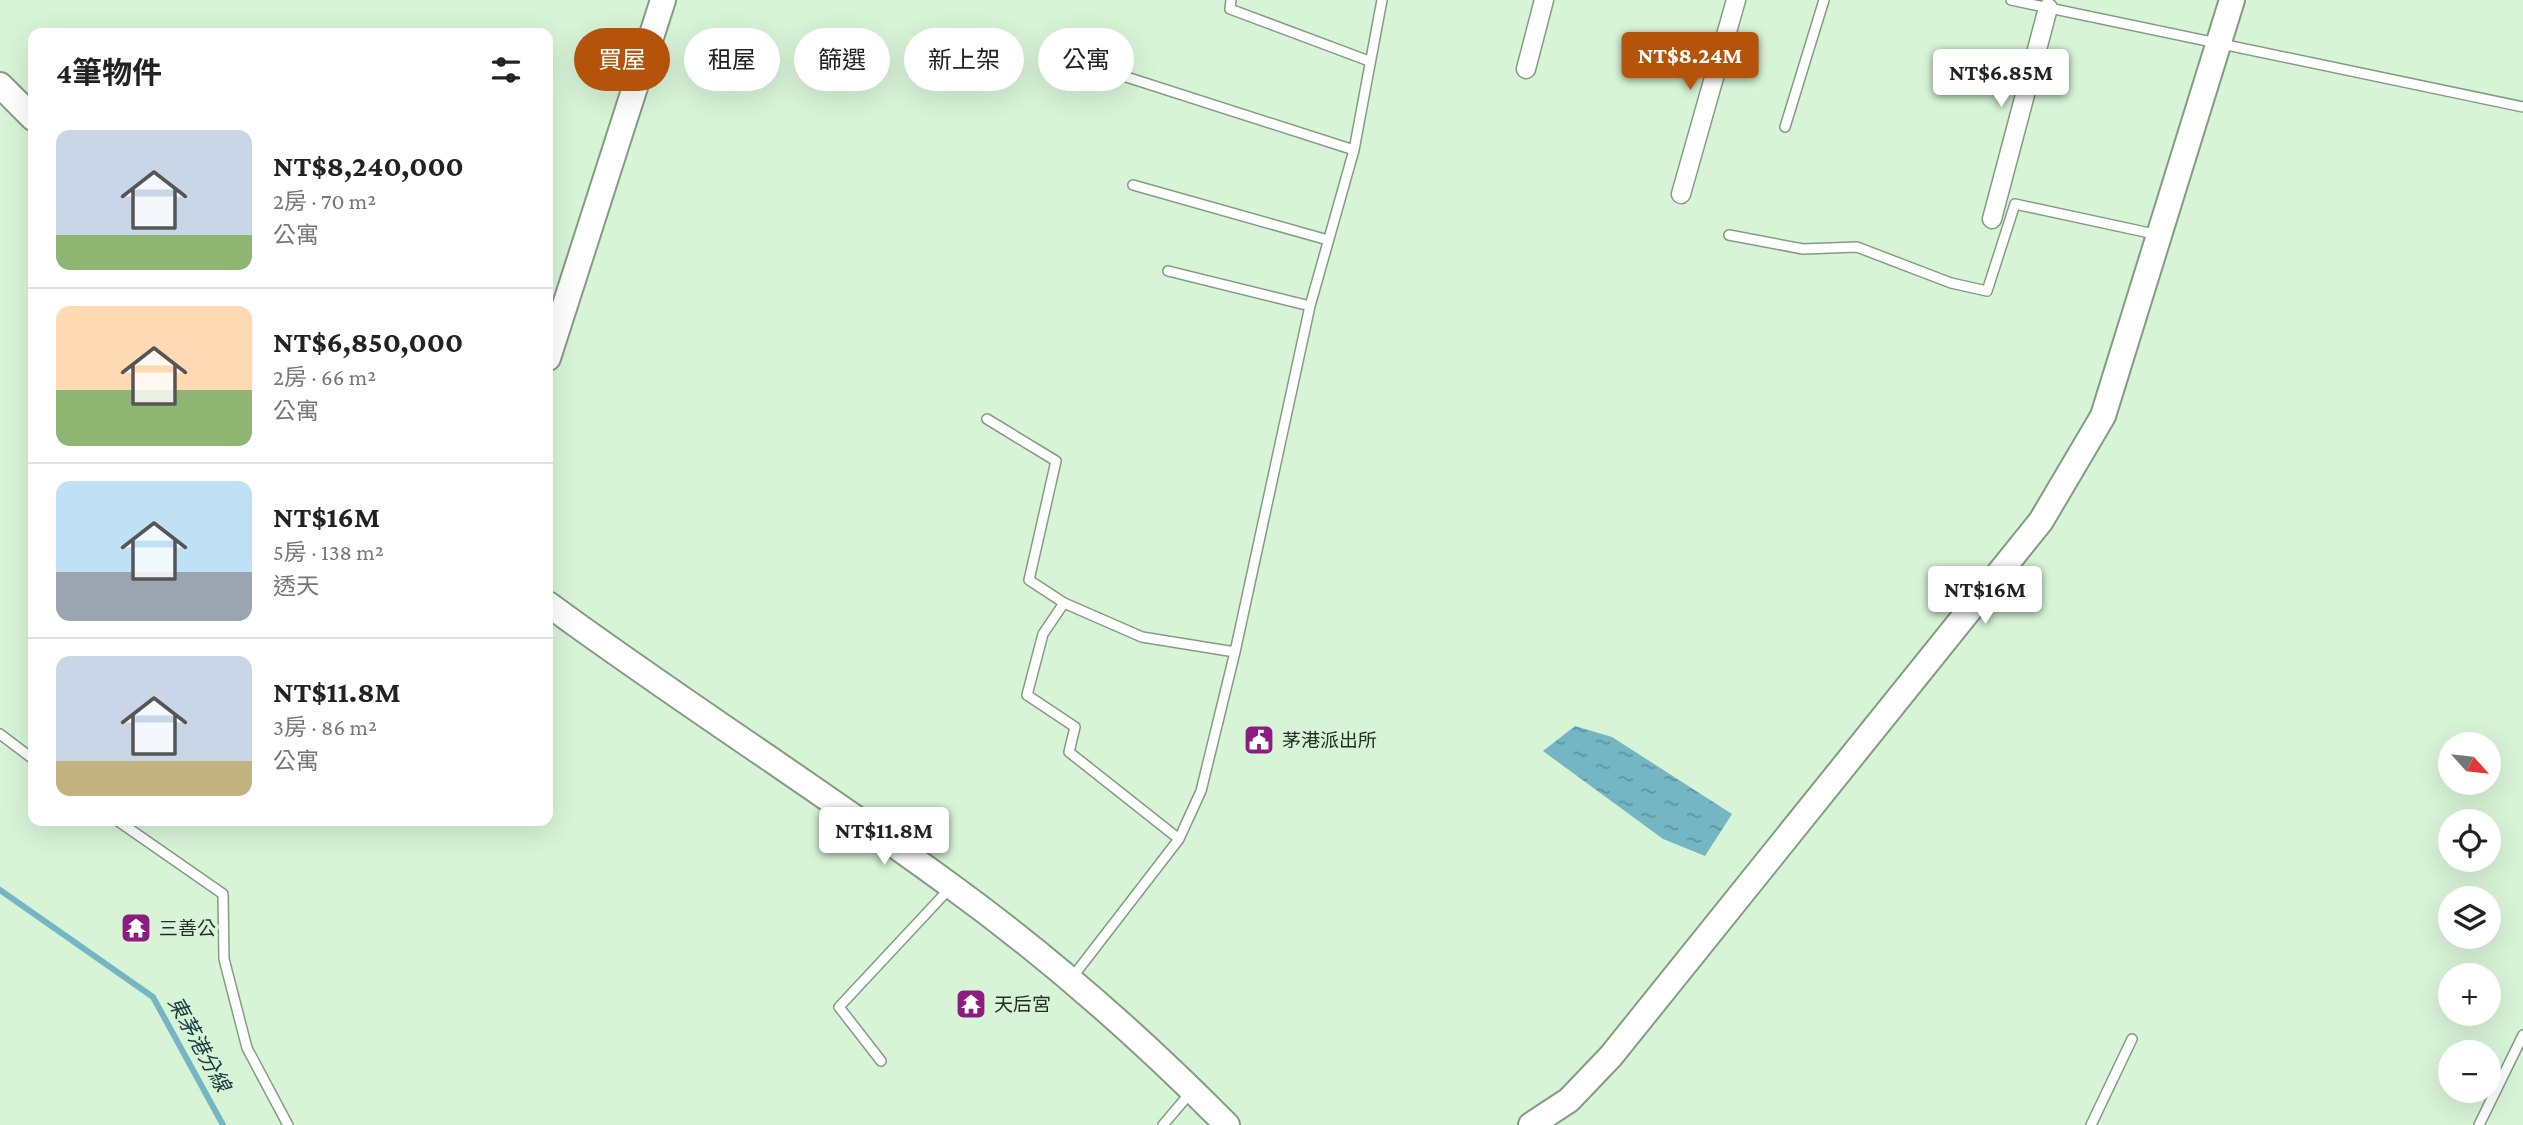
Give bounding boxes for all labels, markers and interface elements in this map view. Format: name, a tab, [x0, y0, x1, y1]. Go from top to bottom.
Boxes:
chip: 買屋	[574, 28, 670, 91]
chip: 租屋	[684, 28, 780, 91]
chip: 篩選	[794, 28, 890, 91]
chip: 新上架	[904, 28, 1024, 91]
chip: 公寓	[1038, 28, 1134, 91]
pin: NT$8.24M	[1618, 32, 1762, 92]
text: NT$8.24M	[1638, 42, 1742, 68]
pin: NT$6.85M	[1929, 50, 2073, 109]
icon: filters	[487, 51, 525, 89]
text: 4筆物件	[56, 56, 162, 89]
text: NT$6.85M	[1949, 59, 2053, 85]
text: NT$8,240,000	[273, 149, 464, 182]
icon: home	[112, 158, 196, 242]
text: 2房 · 70 m²	[273, 188, 376, 214]
text: 公寓	[273, 222, 319, 248]
text: NT$6,850,000	[273, 325, 463, 358]
icon: home	[112, 334, 196, 418]
text: 2房 · 66 m²	[273, 364, 376, 390]
text: 公寓	[273, 398, 319, 424]
text: NT$16M	[273, 500, 380, 533]
icon: home	[112, 509, 196, 593]
text: 5房 · 138 m²	[273, 539, 384, 565]
pin: NT$16M	[1928, 566, 2042, 626]
text: 透天	[273, 573, 319, 599]
text: NT$16M	[1944, 576, 2026, 602]
text: NT$11.8M	[273, 675, 401, 708]
icon: home	[112, 684, 196, 768]
text: 3房 · 86 m²	[273, 714, 377, 740]
public building icon: 茅港派出所	[1242, 723, 1276, 757]
place label: 茅港派出所	[1282, 730, 1377, 751]
north arrow	[2438, 732, 2501, 794]
map controls	[2438, 732, 2501, 1103]
text: 公寓	[273, 748, 319, 774]
pin: NT$11.8M	[812, 808, 956, 867]
button: locate	[2438, 809, 2501, 872]
text: NT$11.8M	[835, 817, 933, 843]
button: layers	[2438, 886, 2501, 949]
temple icon: 三善公	[119, 911, 153, 945]
place label: 三善公	[159, 918, 216, 939]
button: +	[2438, 963, 2501, 1026]
temple icon: 天后宮	[954, 987, 988, 1021]
water label: 東茅港分線	[163, 992, 236, 1097]
place label: 天后宮	[994, 994, 1051, 1015]
button: −	[2438, 1040, 2501, 1103]

